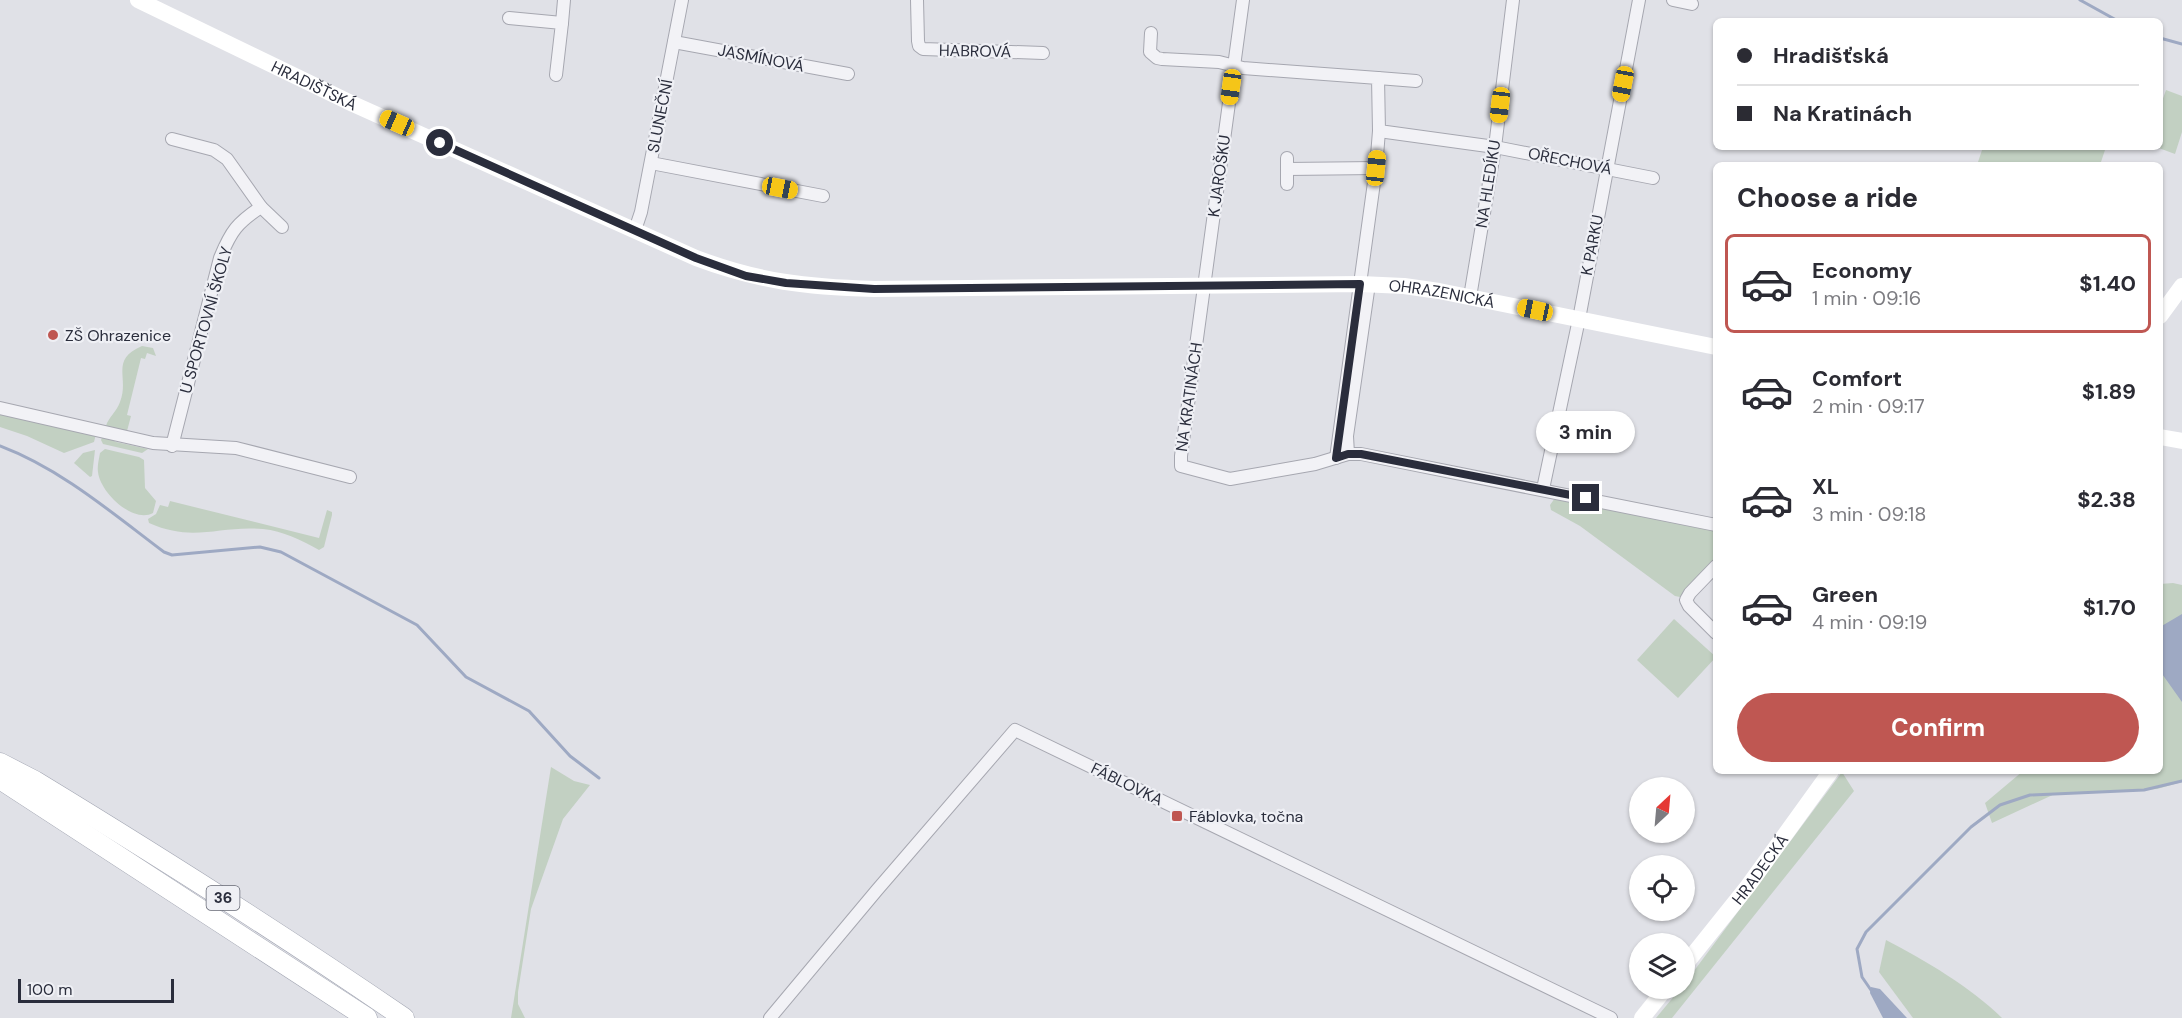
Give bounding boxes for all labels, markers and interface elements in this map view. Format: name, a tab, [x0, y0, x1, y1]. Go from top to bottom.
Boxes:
street label: JASMÍNOVÁ	[716, 39, 806, 77]
street label: HABROVÁ	[939, 40, 1012, 62]
text: Hradišťská	[1773, 41, 1889, 70]
street label: HRADIŠŤSKÁ	[268, 56, 361, 115]
car	[1611, 65, 1635, 103]
car	[1220, 68, 1242, 106]
street label: SLUNEČNÍ	[643, 77, 677, 154]
car	[1489, 86, 1511, 124]
text: Na Kratinách	[1773, 99, 1912, 128]
car	[377, 107, 417, 139]
route start	[426, 129, 453, 156]
street label: K JAROŠKU	[1203, 134, 1235, 218]
street label: NA HLEDÍKU	[1471, 138, 1505, 230]
street label: OŘECHOVÁ	[1526, 143, 1614, 179]
car	[1365, 149, 1387, 187]
car	[761, 176, 799, 200]
text: Choose a ride	[1737, 180, 1918, 215]
street label: K PARKU	[1576, 213, 1608, 277]
street label: U SPORTOVNÍ ŠKOLY	[175, 244, 237, 396]
text: Economy	[1812, 256, 1912, 285]
icon: car	[1740, 257, 1794, 311]
text: $1.40	[2079, 269, 2136, 298]
street label: OHRAZENICKÁ	[1388, 275, 1497, 313]
text: 1 min · 09:16	[1812, 285, 1921, 311]
car	[1516, 297, 1554, 323]
place label: ZŠ Ohrazenice	[65, 325, 171, 346]
marker: ZŠ Ohrazenice	[46, 328, 60, 342]
street label: NA KRATINÁCH	[1171, 341, 1207, 453]
text: Comfort	[1812, 364, 1902, 393]
icon: car	[1740, 365, 1794, 419]
text: $1.89	[2082, 377, 2136, 406]
text: 2 min · 09:17	[1812, 393, 1925, 419]
callout: 3 min	[1536, 411, 1636, 453]
text: 3 min	[1559, 419, 1612, 445]
text: XL	[1812, 472, 1839, 501]
icon: car	[1740, 473, 1794, 527]
route end	[1572, 484, 1599, 511]
text: $2.38	[2077, 485, 2136, 514]
text: 3 min · 09:18	[1812, 501, 1927, 527]
text: Green	[1812, 580, 1878, 609]
icon: car	[1740, 581, 1794, 635]
text: $1.70	[2083, 593, 2136, 622]
text: 4 min · 09:19	[1812, 609, 1927, 635]
button: Confirm	[1737, 693, 2139, 762]
street label: FÁBLOVKA	[1087, 758, 1167, 811]
north arrow	[1629, 777, 1695, 843]
map controls	[1629, 777, 1695, 999]
place label: Fáblovka, točna	[1189, 806, 1303, 827]
marker: Fáblovka, točna	[1170, 809, 1184, 823]
street label: HRADECKÁ	[1727, 829, 1793, 909]
button: locate	[1629, 855, 1695, 921]
road number: 36	[206, 886, 240, 910]
button: layers	[1629, 933, 1695, 999]
scale bar	[18, 976, 174, 1004]
text: 100 m	[27, 979, 72, 1000]

